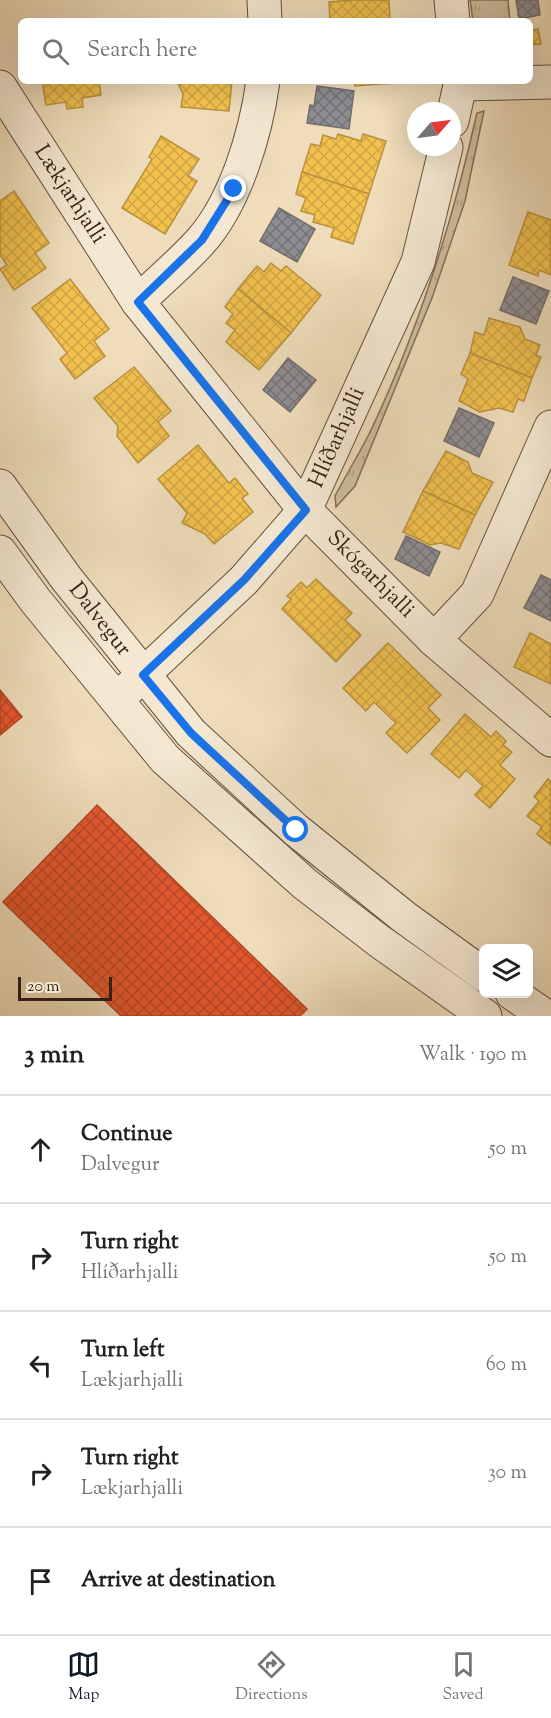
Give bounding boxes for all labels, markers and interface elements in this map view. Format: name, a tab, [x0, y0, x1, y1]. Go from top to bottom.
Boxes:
search box	[18, 18, 533, 84]
icon: search	[39, 35, 72, 68]
text: Search here	[87, 35, 197, 67]
north arrow	[407, 102, 461, 156]
street label: Lækjarhjalli	[25, 139, 113, 251]
route end	[220, 175, 246, 201]
street label: Hlíðarhjalli	[302, 383, 374, 493]
street label: Skógarhjalli	[319, 524, 421, 626]
street label: Dalvegur	[60, 576, 138, 664]
route start	[282, 816, 308, 842]
map controls	[479, 944, 533, 998]
button: layers	[479, 944, 533, 998]
scale bar	[18, 974, 112, 1001]
text: 20 m	[27, 976, 60, 999]
text: 3 min	[24, 1037, 84, 1074]
text: Walk · 190 m	[419, 1041, 527, 1070]
text: Continue	[81, 1119, 172, 1151]
icon: ahead	[24, 1133, 57, 1166]
text: 50 m	[489, 1135, 527, 1164]
text: Dalvegur	[81, 1151, 159, 1180]
text: Turn right	[81, 1227, 178, 1259]
icon: right	[24, 1241, 57, 1274]
text: 50 m	[489, 1243, 527, 1272]
text: Hlíðarhjalli	[81, 1259, 178, 1288]
text: Turn left	[81, 1335, 164, 1367]
icon: left	[24, 1349, 57, 1382]
text: 60 m	[486, 1351, 527, 1380]
text: Lækjarhjalli	[81, 1367, 183, 1396]
text: Turn right	[81, 1443, 178, 1475]
icon: right	[24, 1457, 57, 1490]
text: 30 m	[488, 1459, 527, 1488]
text: Lækjarhjalli	[81, 1475, 183, 1504]
icon: arrive	[24, 1565, 57, 1598]
text: Arrive at destination	[81, 1565, 276, 1597]
tab: Map	[67, 1648, 100, 1707]
tab: Directions	[235, 1648, 308, 1707]
tab: Saved	[442, 1648, 484, 1707]

